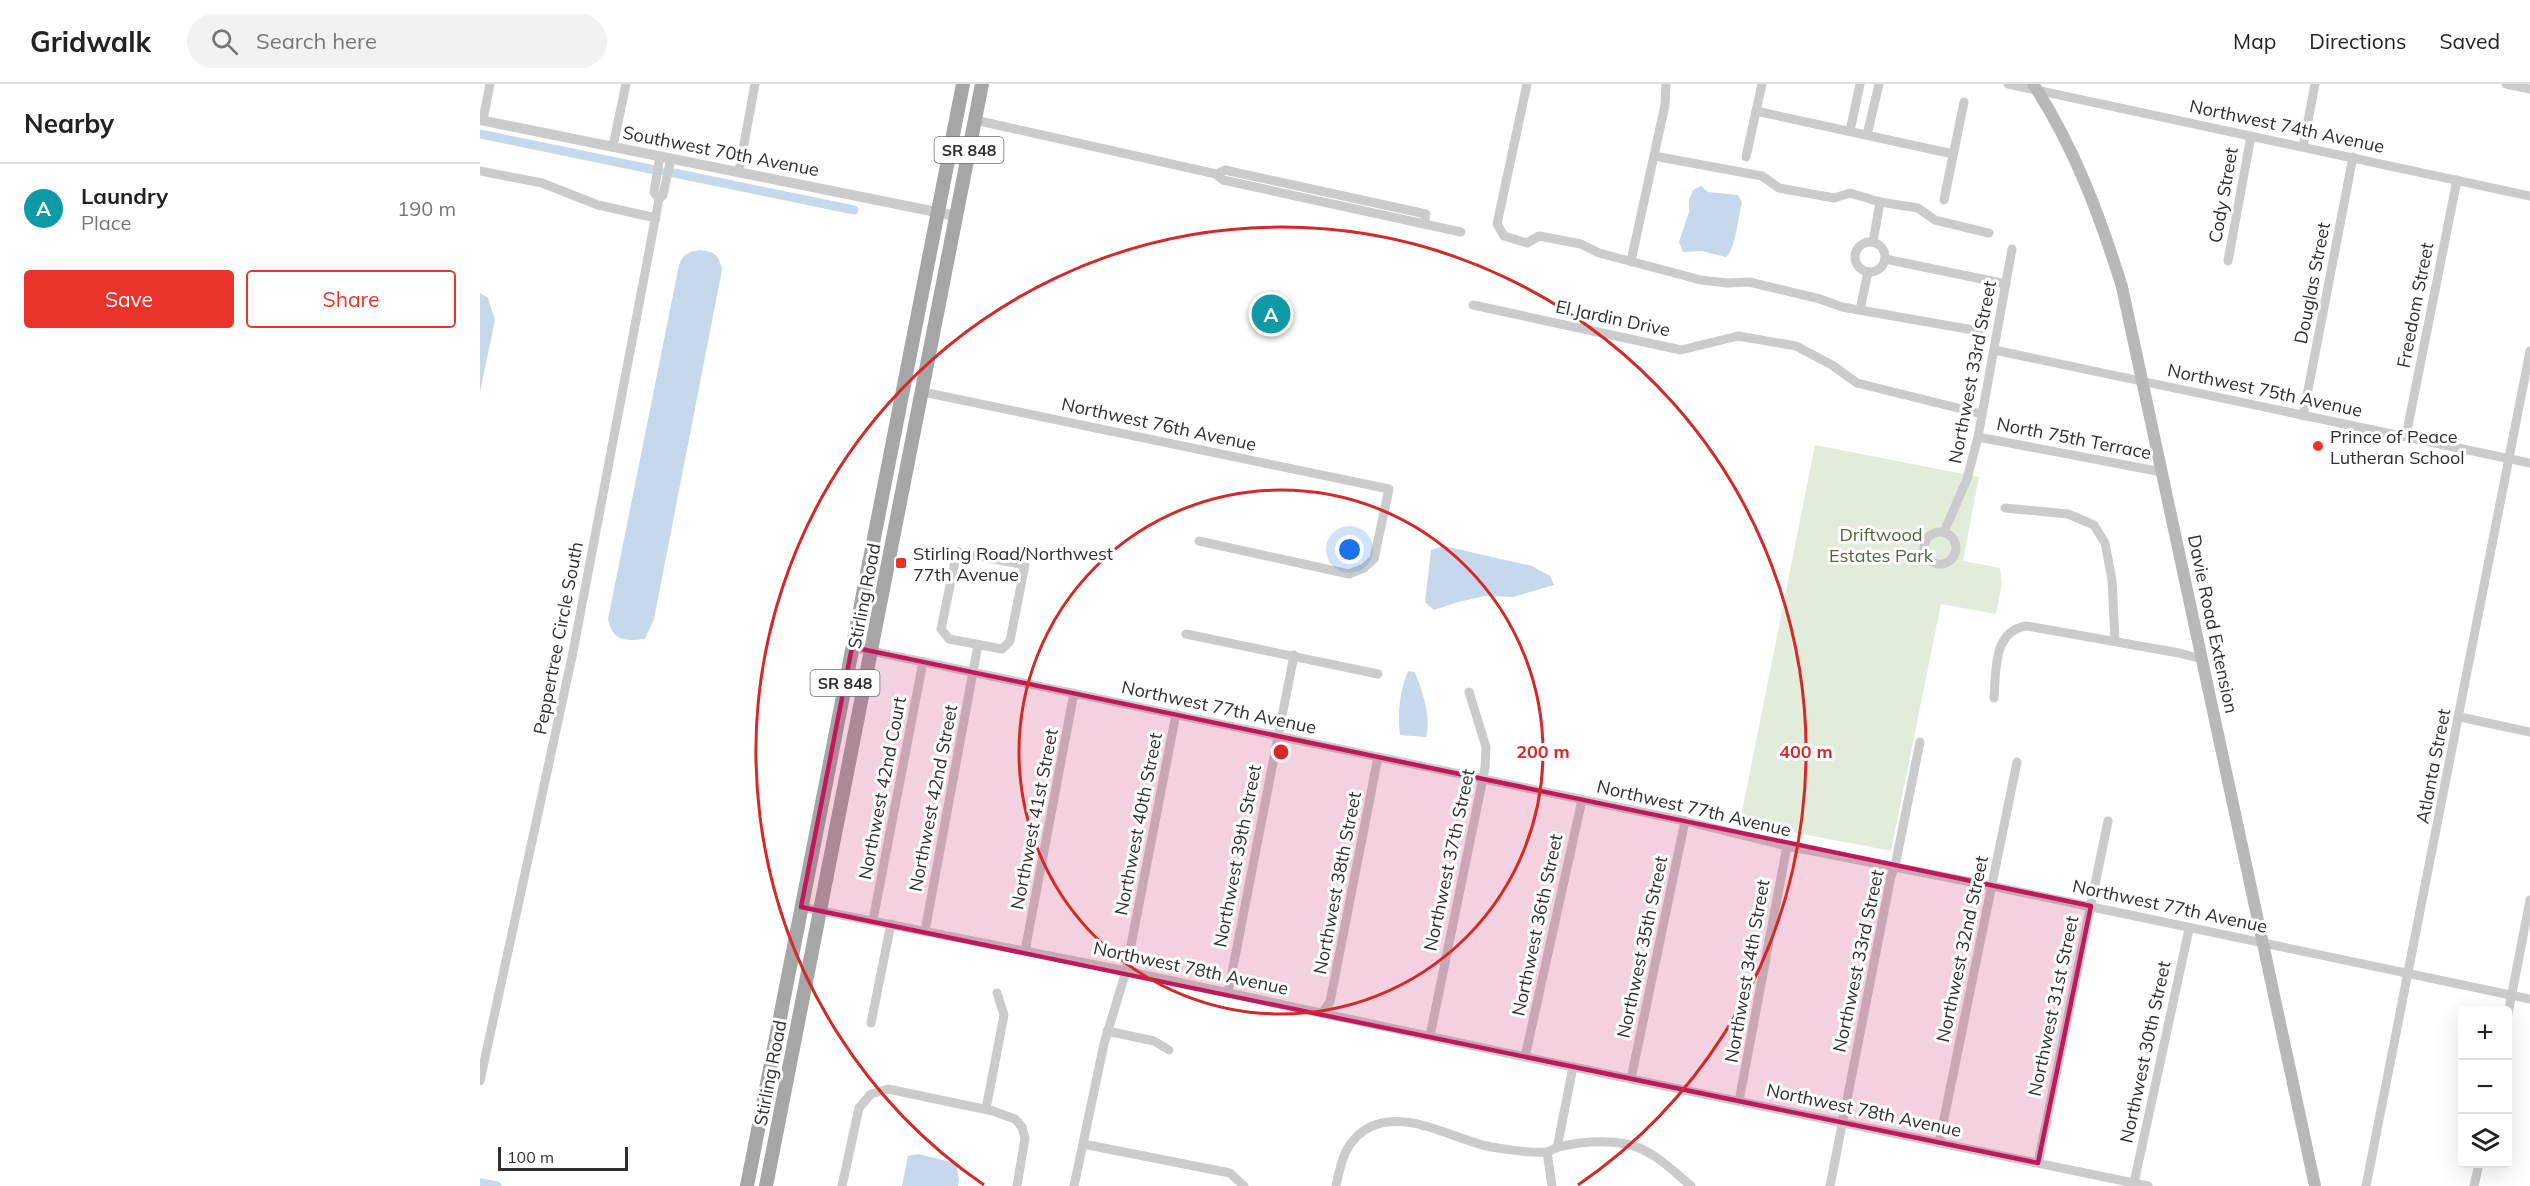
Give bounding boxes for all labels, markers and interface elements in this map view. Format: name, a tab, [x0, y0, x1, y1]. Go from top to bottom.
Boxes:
search box	[187, 14, 607, 68]
text: Gridwalk	[30, 24, 151, 59]
icon: search	[208, 25, 241, 58]
text: Search here	[256, 27, 377, 55]
text: Map	[2233, 28, 2276, 54]
text: Directions	[2309, 28, 2406, 54]
text: Saved	[2439, 28, 2500, 54]
street label: Northwest 74th Avenue	[2188, 94, 2386, 158]
text: Nearby	[24, 107, 114, 140]
street label: Southwest 70th Avenue	[621, 121, 821, 181]
road number: SR 848	[934, 137, 1004, 163]
street label: Cody Street	[2203, 145, 2243, 245]
text: Laundry	[81, 182, 168, 210]
text: A	[36, 196, 51, 221]
text: 190 m	[397, 196, 456, 221]
text: Place	[81, 210, 131, 235]
street label: Douglas Street	[2289, 220, 2335, 346]
street label: Freedom Street	[2392, 240, 2438, 370]
button: Save	[24, 270, 234, 328]
button: Share	[246, 270, 456, 328]
street label: Northwest 33rd Street	[1943, 279, 2001, 465]
pin: A	[1252, 292, 1290, 336]
street label: El Jardin Drive	[1554, 295, 1672, 341]
street label: Northwest 75th Avenue	[2166, 358, 2364, 422]
street label: Northwest 76th Avenue	[1060, 392, 1258, 456]
street label: North 75th Terrace	[1995, 412, 2153, 464]
place label: Prince of Peace Lutheran School	[2330, 425, 2465, 469]
marker: Prince of Peace Lutheran School	[2311, 439, 2325, 453]
park label: Driftwood Estates Park	[1829, 523, 1934, 567]
street label: Davie Road Extension	[2183, 533, 2243, 715]
your location	[1335, 535, 1364, 564]
street label: Peppertree Circle South	[528, 540, 588, 736]
street label: Stirling Road	[842, 541, 886, 651]
place label: Stirling Road/Northwest 77th Avenue	[913, 542, 1113, 586]
marker: Stirling Road/Northwest 77th Avenue	[894, 556, 908, 570]
road number: SR 848	[810, 670, 880, 696]
street label: Northwest 77th Avenue	[1120, 675, 1318, 739]
street label: Northwest 42nd Court	[853, 695, 911, 881]
street label: Northwest 42nd Street	[904, 703, 962, 893]
street label: Atlanta Street	[2411, 707, 2455, 825]
street label: Northwest 41st Street	[1005, 727, 1063, 911]
street label: Northwest 40th Street	[1109, 731, 1167, 917]
text: 200 m	[1516, 740, 1570, 763]
text: 400 m	[1779, 740, 1833, 763]
centre of rings	[1271, 742, 1291, 762]
street label: Northwest 39th Street	[1208, 763, 1266, 949]
street label: Northwest 37th Street	[1418, 767, 1480, 953]
street label: Northwest 77th Avenue	[1595, 774, 1793, 842]
street label: Northwest 38th Street	[1308, 790, 1366, 976]
street label: Northwest 36th Street	[1506, 832, 1568, 1018]
street label: Northwest 35th Street	[1611, 854, 1673, 1040]
street label: Northwest 32nd Street	[1931, 854, 1993, 1044]
street label: Northwest 33rd Street	[1827, 868, 1889, 1054]
street label: Northwest 77th Avenue	[2071, 874, 2269, 938]
street label: Northwest 34th Street	[1720, 878, 1774, 1064]
street label: Northwest 31st Street	[2023, 914, 2083, 1098]
street label: Northwest 78th Avenue	[1092, 936, 1290, 1000]
street label: Northwest 30th Street	[2114, 959, 2176, 1145]
map controls	[2458, 1006, 2512, 1168]
button: +	[2458, 1006, 2512, 1060]
street label: Stirling Road	[748, 1018, 792, 1128]
button: −	[2458, 1060, 2512, 1114]
street label: Northwest 78th Avenue	[1765, 1078, 1963, 1142]
button: layers	[2458, 1114, 2512, 1168]
scale bar	[498, 1144, 628, 1172]
text: 100 m	[507, 1147, 554, 1167]

